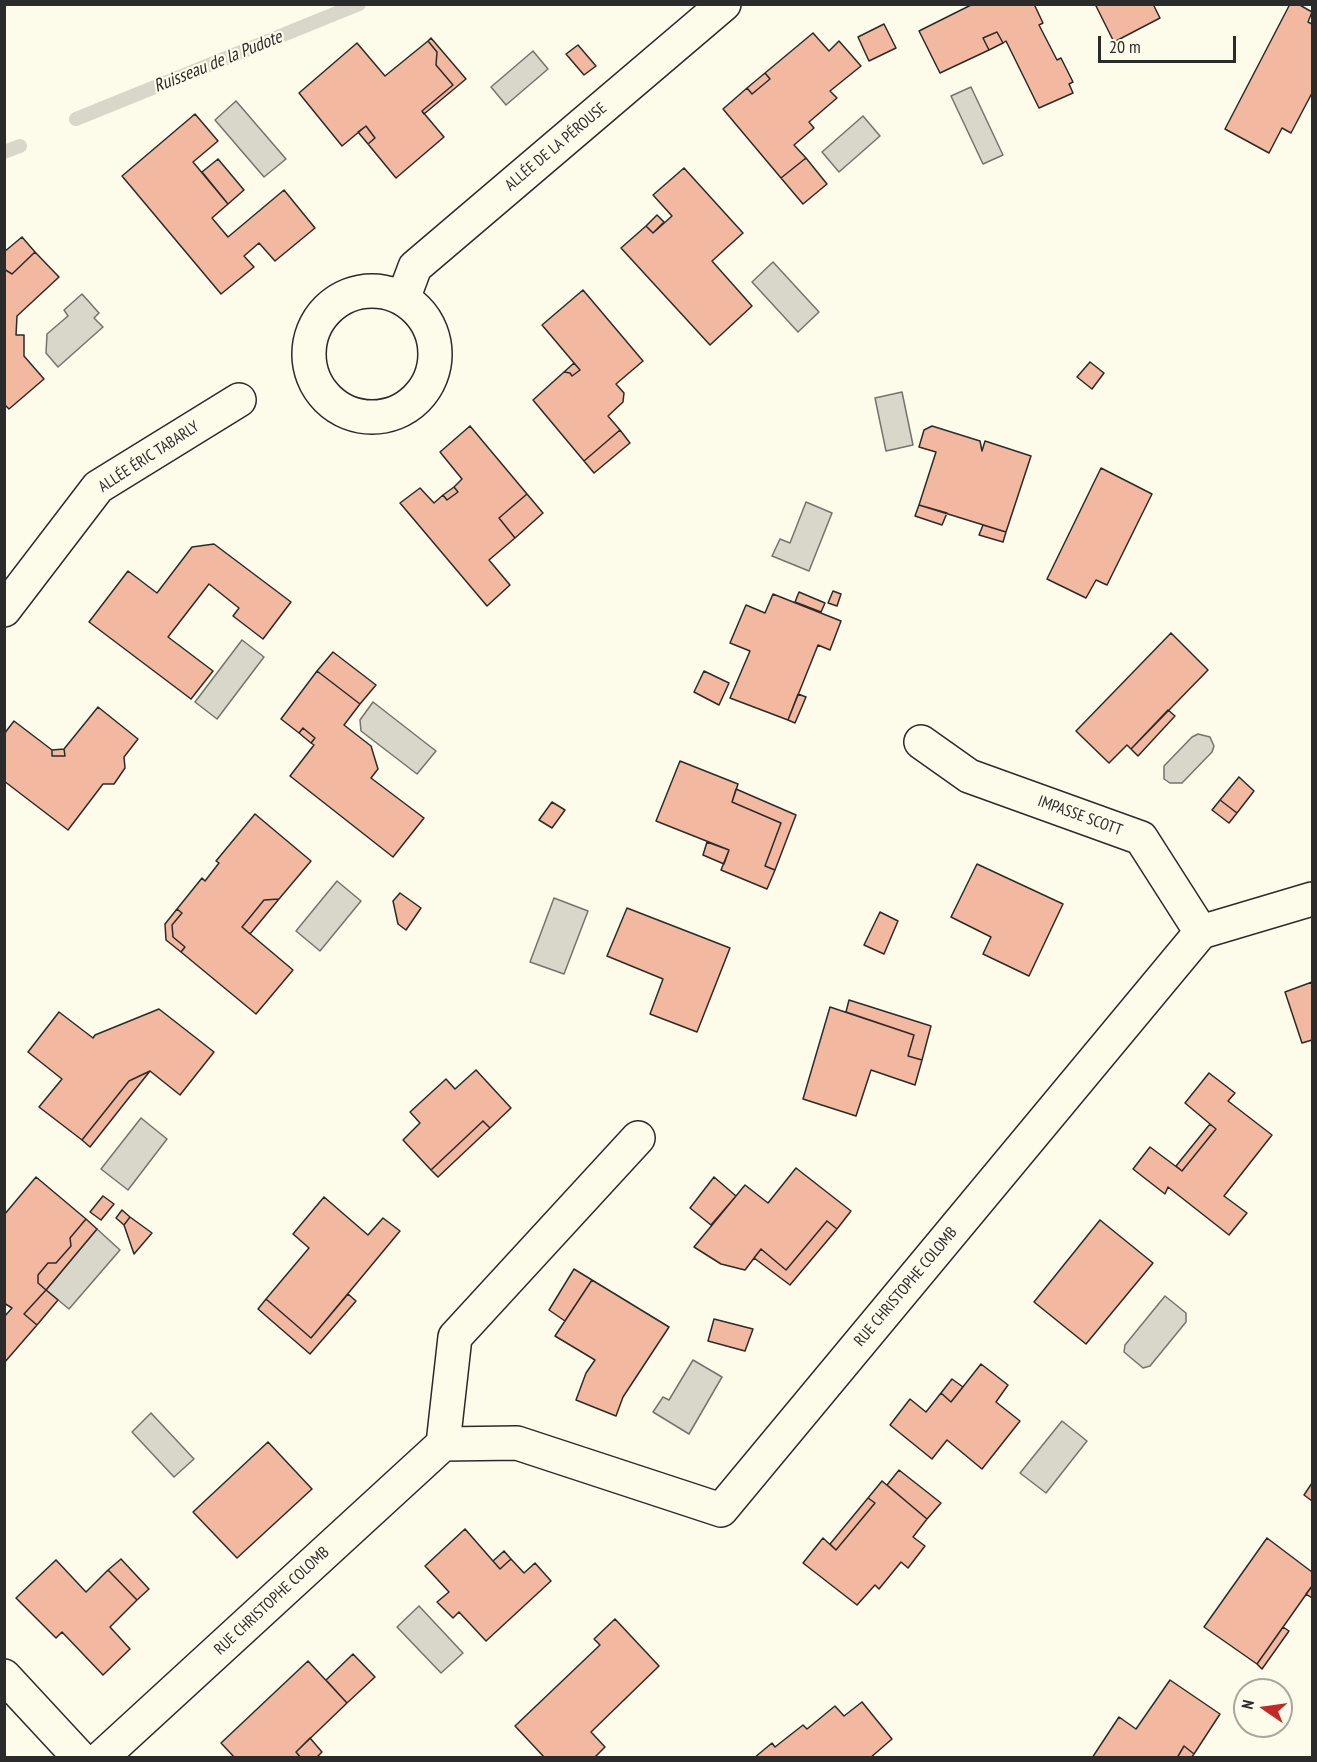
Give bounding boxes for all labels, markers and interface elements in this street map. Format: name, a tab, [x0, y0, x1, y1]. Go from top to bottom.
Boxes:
scale bar	[1101, 24, 1239, 62]
water label: Ruisseau de la Pudote	[151, 26, 285, 98]
text: 20 m	[1109, 35, 1141, 58]
street label: ALLÉE DE LA PÉROUSE	[501, 99, 611, 195]
street label: ALLÉE ÉRIC TABARLY	[95, 417, 203, 497]
street label: IMPASSE SCOTT	[1035, 792, 1125, 840]
street label: RUE CHRISTOPHE COLOMB	[850, 1223, 962, 1351]
street label: RUE CHRISTOPHE COLOMB	[211, 1543, 333, 1659]
north arrow	[1233, 1678, 1293, 1738]
text: N	[1237, 1698, 1258, 1711]

